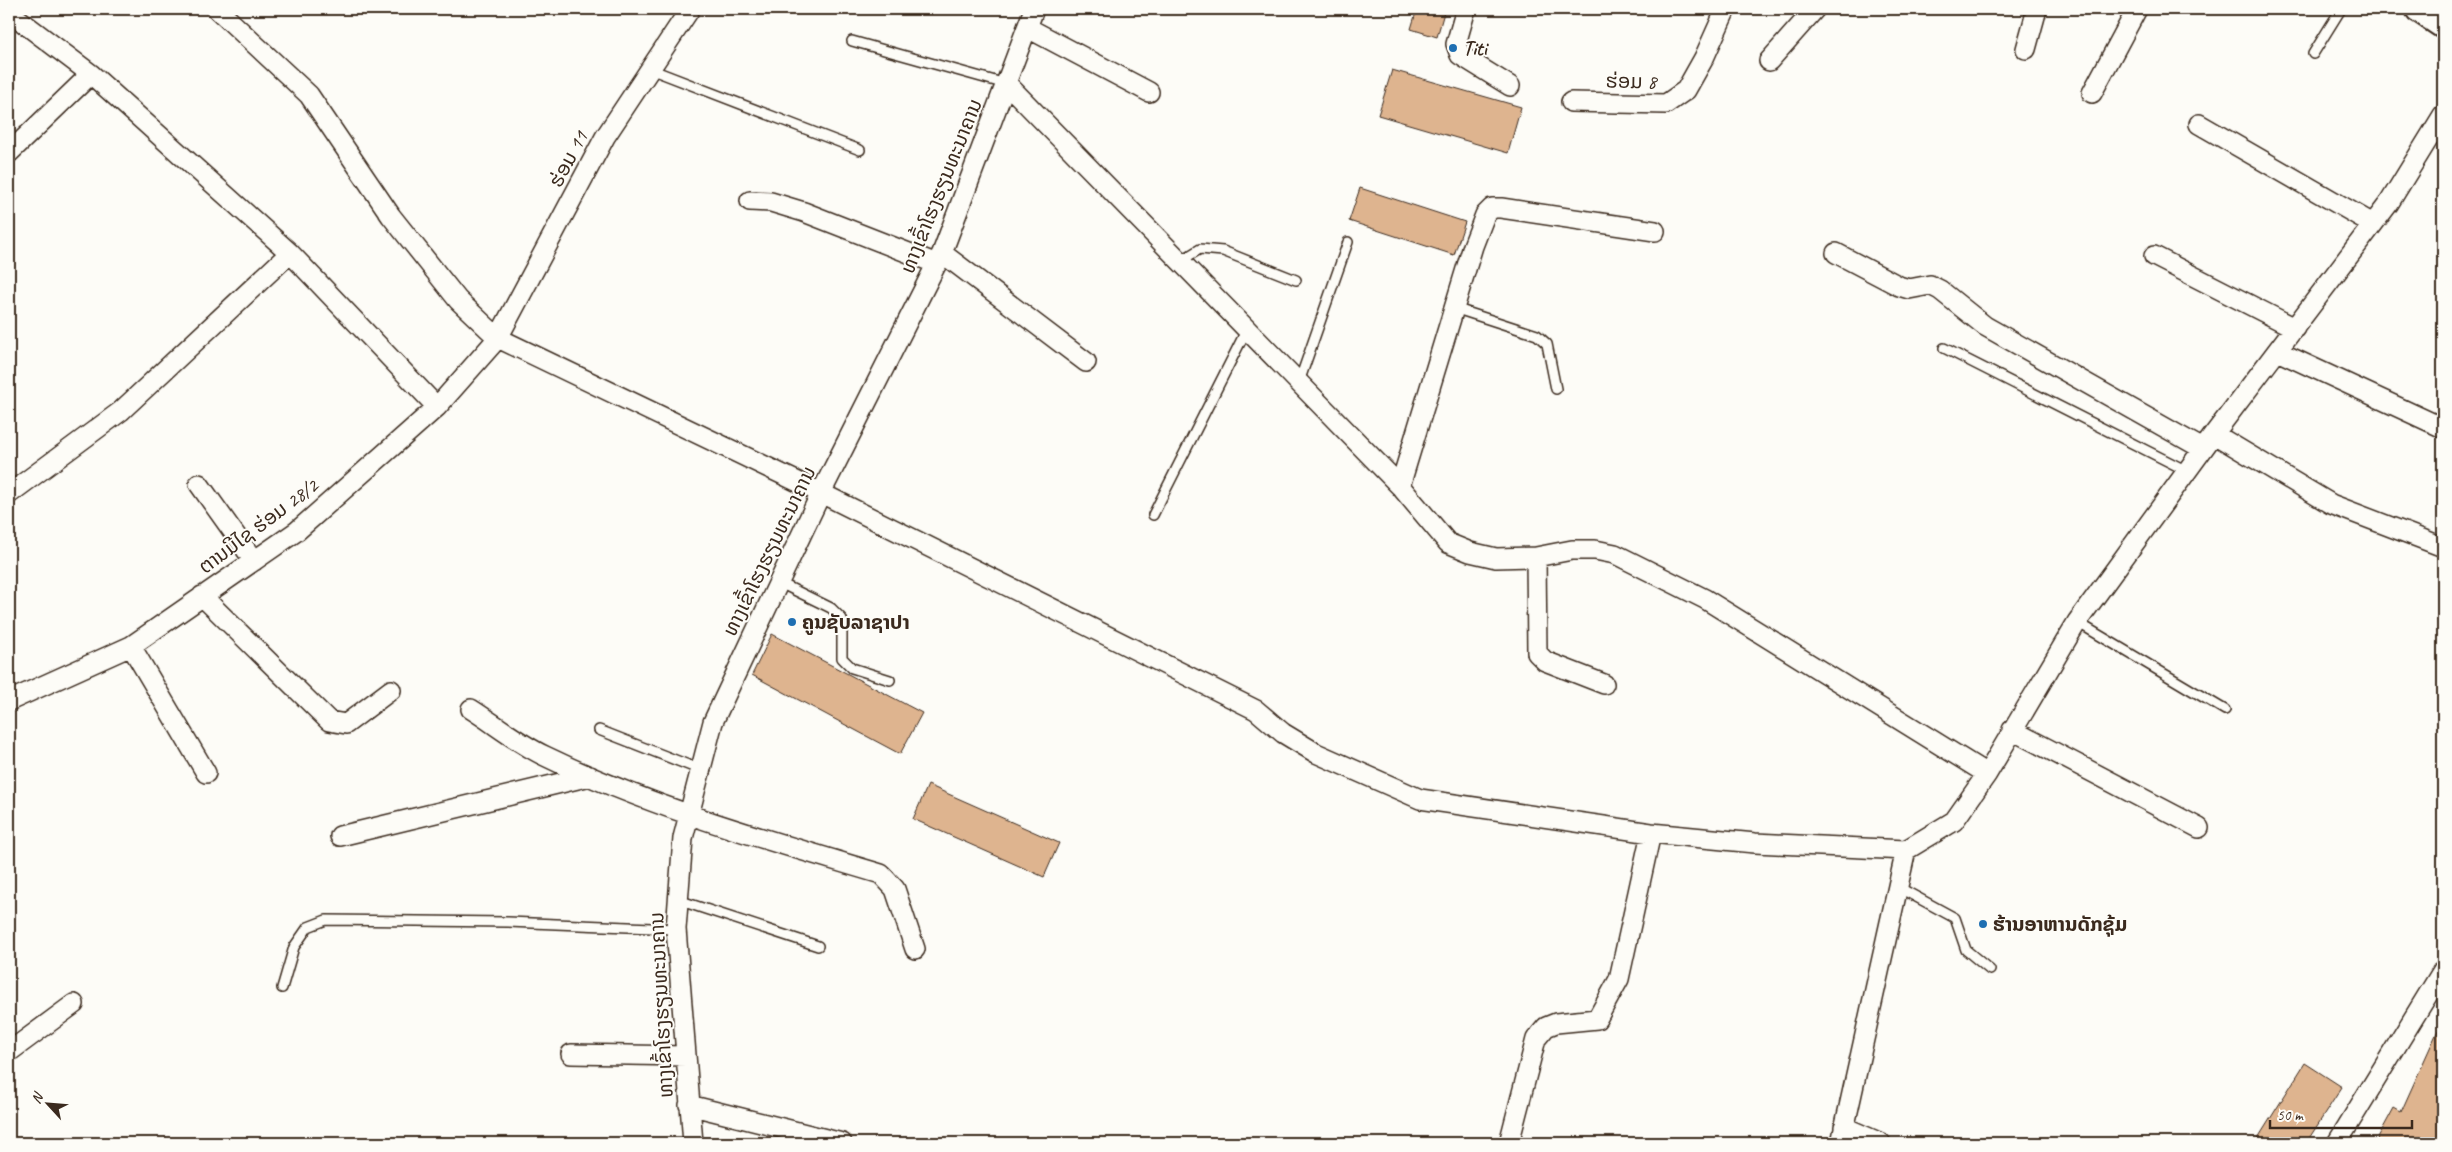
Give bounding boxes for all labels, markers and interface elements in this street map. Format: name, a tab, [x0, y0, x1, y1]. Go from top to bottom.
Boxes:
place label: Titi	[1463, 36, 1490, 61]
marker: Titi	[1447, 42, 1459, 54]
street label: ຮ່ອມ 8	[1605, 69, 1659, 94]
street label: ທາງເຂົ້າໂຮງຮຽນທະນາຄານ	[892, 94, 988, 277]
street label: ຮ່ອມ 11	[543, 126, 594, 192]
street label: ທາງເຂົ້າໂຮງຮຽນທະນາຄານ	[715, 461, 821, 640]
street label: ຕານມີໄຊ ຮ່ອມ 28/2	[194, 472, 325, 579]
place label: ຄູນຊັບລາຊາປາ	[802, 610, 910, 635]
marker: ຄູນຊັບລາຊາປາ	[786, 616, 798, 628]
street label: ທາງເຂົ້າໂຮງຮຽນທະນາຄານ	[641, 912, 679, 1099]
place label: ຮ້ານອາຫານດັກຊຸ້ມ	[1993, 912, 2127, 937]
marker: ຮ້ານອາຫານດັກຊຸ້ມ	[1977, 918, 1989, 930]
north arrow	[22, 1080, 72, 1130]
text: N	[27, 1089, 47, 1106]
scale bar	[2270, 1097, 2412, 1129]
text: 50 m	[2277, 1106, 2304, 1125]

